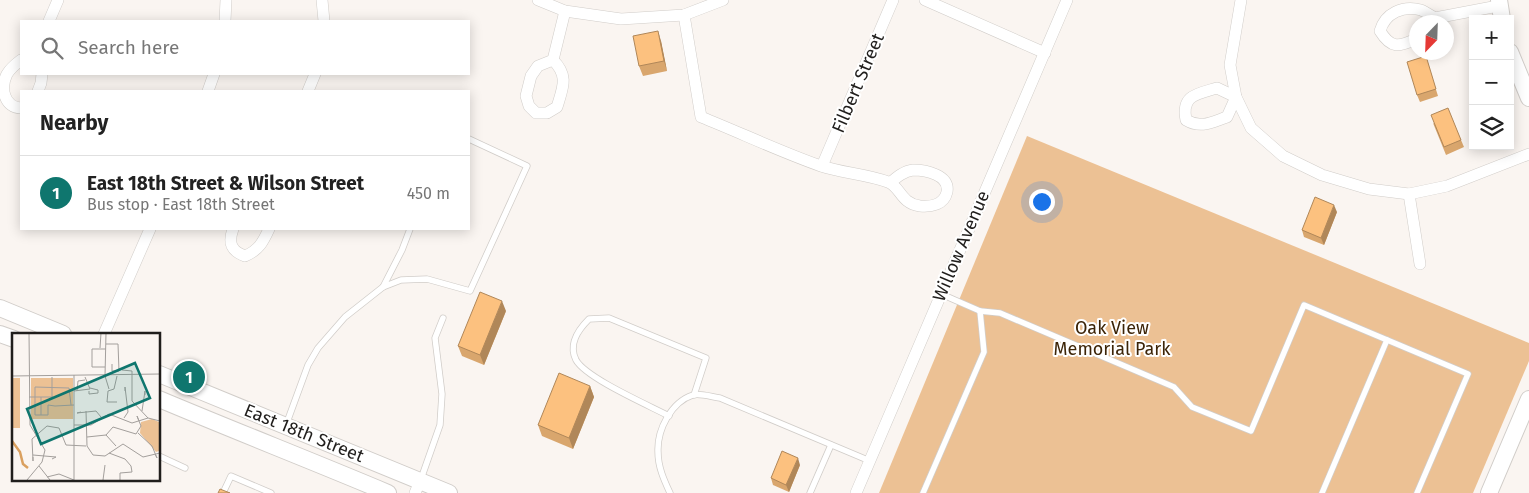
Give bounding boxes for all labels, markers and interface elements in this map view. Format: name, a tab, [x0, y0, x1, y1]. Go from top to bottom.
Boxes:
north arrow	[1409, 15, 1454, 60]
map controls	[1469, 15, 1514, 150]
button: +	[1469, 15, 1514, 60]
search box	[20, 20, 470, 75]
street label: Filbert Street	[827, 29, 889, 136]
icon: search	[38, 34, 66, 62]
text: Search here	[78, 36, 179, 59]
button: −	[1469, 60, 1514, 105]
button: layers	[1469, 105, 1514, 150]
text: Nearby	[40, 110, 108, 136]
text: East 18th Street & Wilson Street	[87, 172, 364, 195]
text: 1	[52, 184, 60, 203]
text: 450 m	[407, 184, 450, 203]
street label: Willow Avenue	[928, 187, 994, 305]
your location	[1029, 189, 1055, 215]
text: Bus stop · East 18th Street	[87, 195, 275, 214]
park label: Oak View Memorial Park	[1054, 317, 1171, 360]
inset map	[12, 333, 160, 480]
pin: 1	[173, 358, 205, 396]
street label: East 18th Street	[241, 399, 367, 467]

